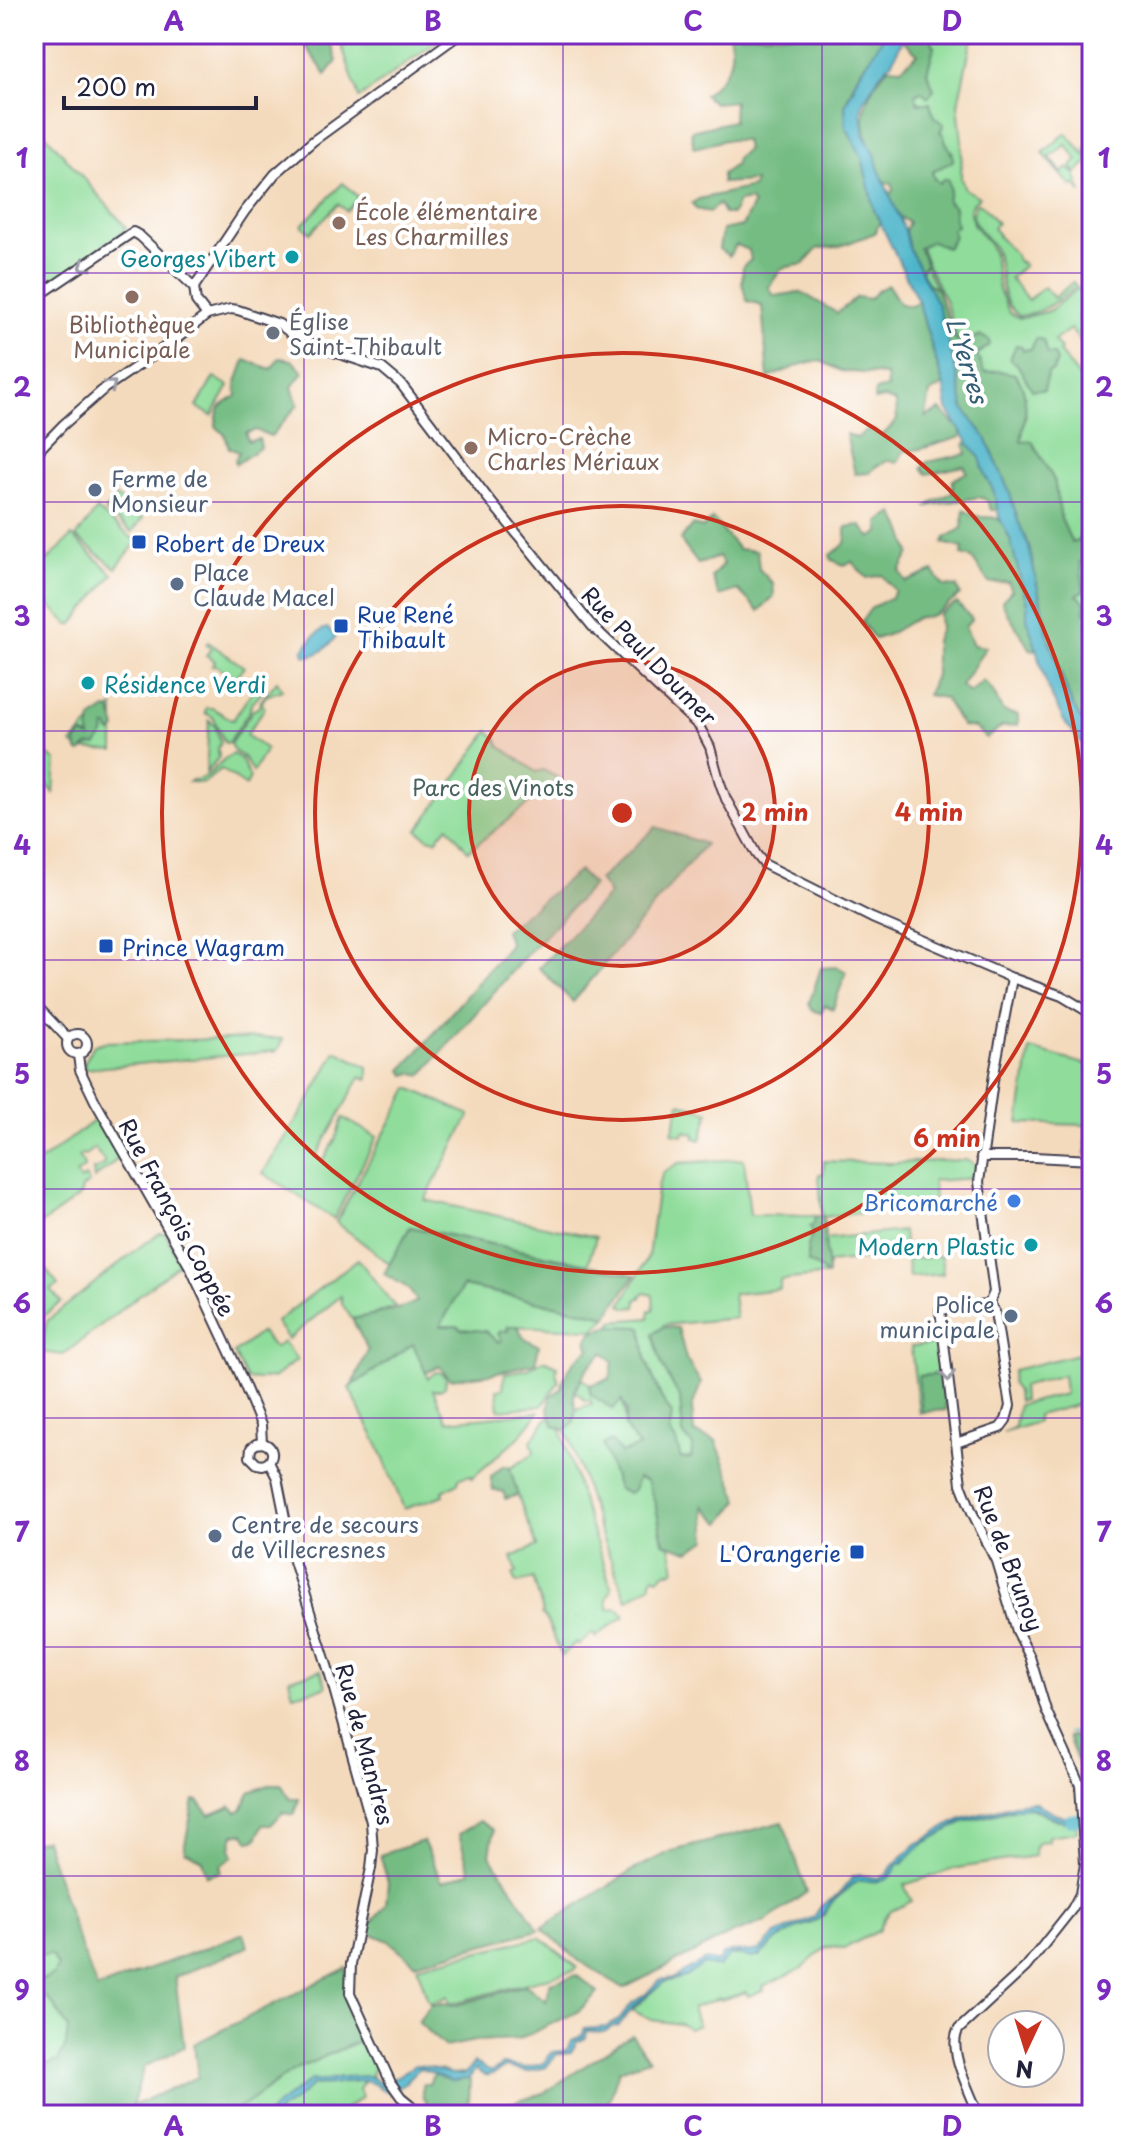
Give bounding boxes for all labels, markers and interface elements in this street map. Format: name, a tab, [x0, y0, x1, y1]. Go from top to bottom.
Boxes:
text: A	[164, 1, 184, 40]
text: B	[424, 1, 442, 40]
text: C	[683, 1, 703, 40]
text: D	[942, 1, 962, 40]
scale bar	[64, 60, 256, 110]
text: 200 m	[76, 68, 156, 104]
text: 1	[16, 138, 28, 177]
text: 1	[1098, 138, 1110, 177]
place label: École élémentaire Les Charmilles	[355, 194, 538, 252]
marker: École élémentaire Les Charmilles	[330, 214, 348, 232]
place label: Georges Vibert	[120, 241, 276, 274]
marker: Georges Vibert	[283, 248, 301, 266]
one-way arrow	[78, 256, 92, 271]
marker: Bibliothèque Municipale	[123, 288, 141, 306]
place label: Église Saint-Thibault	[289, 304, 442, 362]
place label: Bibliothèque Municipale	[68, 307, 196, 365]
water label: L'Yerres	[938, 313, 999, 409]
marker: Église Saint-Thibault	[264, 324, 282, 342]
text: 2	[13, 367, 31, 406]
text: 2	[1095, 367, 1113, 406]
one-way arrow	[102, 380, 116, 395]
place label: Micro-Crèche Charles Mériaux	[487, 419, 659, 477]
marker: Micro-Crèche Charles Mériaux	[462, 439, 480, 457]
place label: Ferme de Monsieur	[111, 461, 209, 519]
marker: Ferme de Monsieur	[86, 481, 104, 499]
place label: Robert de Dreux	[155, 526, 325, 559]
marker: Robert de Dreux	[130, 533, 148, 551]
place label: Place Claude Macel	[193, 555, 335, 613]
marker: Place Claude Macel	[168, 575, 186, 593]
street label: Rue Paul Doumer	[575, 578, 726, 732]
text: 3	[13, 596, 31, 635]
text: 3	[1095, 596, 1113, 635]
place label: Rue René Thibault	[357, 597, 454, 655]
marker: Rue René Thibault	[332, 617, 350, 635]
place label: Résidence Verdi	[104, 667, 266, 700]
marker: Résidence Verdi	[79, 674, 97, 692]
park label: Parc des Vinots	[412, 770, 574, 803]
text: 2 min	[741, 793, 809, 829]
text: 4 min	[895, 793, 963, 829]
centre of rings	[608, 799, 636, 827]
text: 4	[13, 825, 31, 864]
text: 4	[1095, 825, 1113, 864]
place label: Prince Wagram	[122, 930, 285, 963]
marker: Prince Wagram	[97, 937, 115, 955]
text: 5	[14, 1054, 30, 1093]
text: 5	[1096, 1054, 1112, 1093]
street label: Rue François Coppée	[112, 1112, 244, 1322]
text: 6 min	[913, 1119, 981, 1155]
place label: Bricomarché	[863, 1185, 998, 1218]
marker: Bricomarché	[1005, 1192, 1023, 1210]
place label: Modern Plastic	[857, 1229, 1015, 1262]
marker: Modern Plastic	[1022, 1236, 1040, 1254]
text: 6	[13, 1283, 31, 1322]
text: 6	[1095, 1283, 1113, 1322]
place label: Police municipale	[879, 1287, 995, 1345]
marker: Police municipale	[1002, 1307, 1020, 1325]
one-way arrow	[939, 1370, 956, 1383]
street label: Rue de Brunoy	[967, 1480, 1053, 1636]
place label: Centre de secours de Villecresnes	[231, 1507, 419, 1565]
text: 7	[15, 1512, 30, 1551]
text: 7	[1097, 1512, 1112, 1551]
marker: Centre de secours de Villecresnes	[206, 1527, 224, 1545]
place label: L'Orangerie	[719, 1536, 841, 1569]
marker: L'Orangerie	[848, 1543, 866, 1561]
street label: Rue de Mandres	[329, 1660, 403, 1828]
text: 8	[14, 1741, 30, 1780]
text: 8	[1096, 1741, 1112, 1780]
text: 9	[14, 1970, 30, 2009]
text: 9	[1096, 1970, 1112, 2009]
north arrow	[986, 2009, 1066, 2089]
text: N	[1015, 2053, 1034, 2088]
text: A	[164, 2106, 184, 2145]
text: B	[424, 2106, 442, 2145]
text: C	[683, 2106, 703, 2145]
text: D	[942, 2106, 962, 2145]

